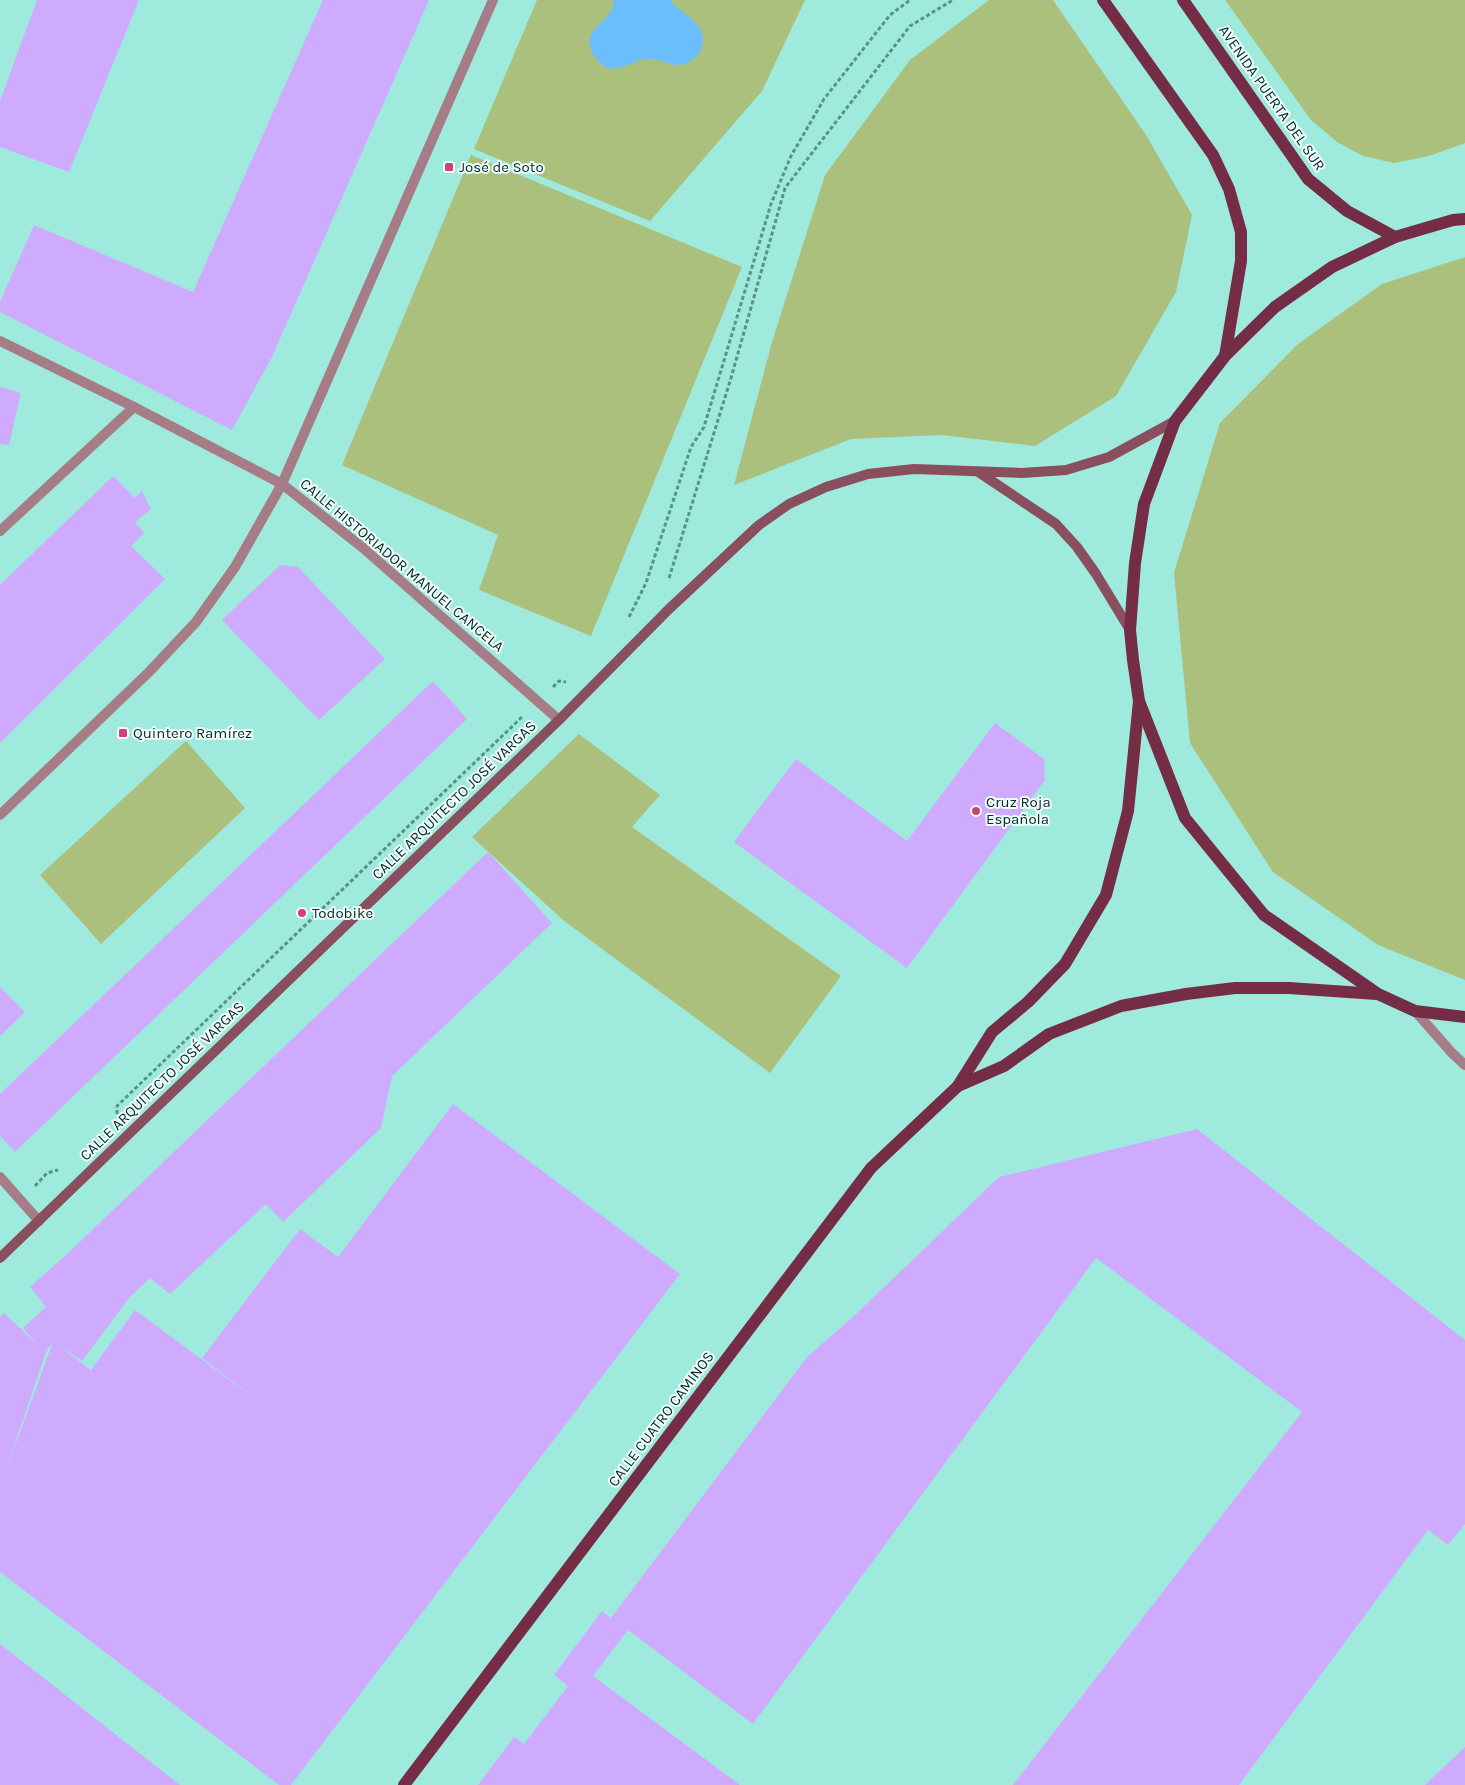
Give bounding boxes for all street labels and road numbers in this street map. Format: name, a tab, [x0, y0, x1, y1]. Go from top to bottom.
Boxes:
street label: AVENIDA PUERTA DEL SUR	[1215, 22, 1329, 174]
street label: CALLE HISTORIADOR MANUEL CANCELA	[296, 474, 508, 656]
street label: CALLE ARQUITECTO JOSÉ VARGAS	[368, 717, 540, 883]
street label: CALLE ARQUITECTO JOSÉ VARGAS	[76, 998, 248, 1164]
street label: CALLE CUATRO CAMINOS	[604, 1348, 718, 1490]

